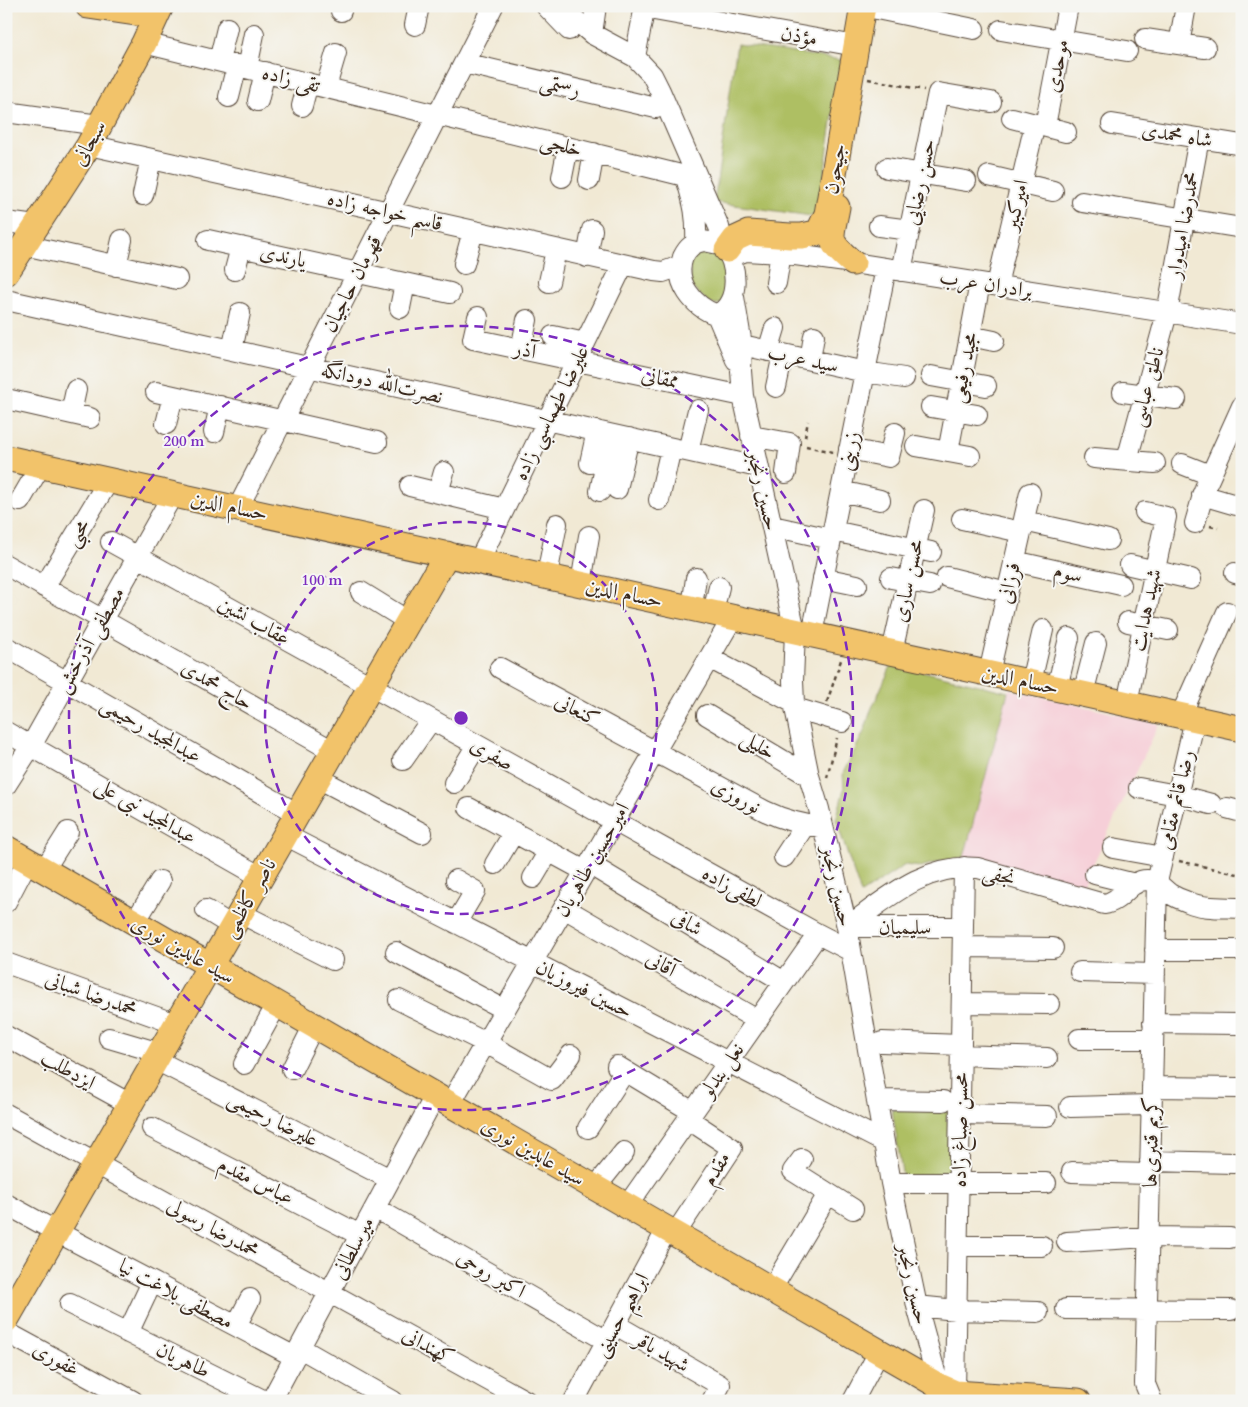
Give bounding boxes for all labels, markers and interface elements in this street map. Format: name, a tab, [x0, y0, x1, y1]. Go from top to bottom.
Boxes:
street label: مؤذن	[778, 19, 820, 53]
street label: موحدی	[1038, 37, 1076, 95]
street label: تقی زاده	[259, 58, 324, 100]
street label: رستمی	[537, 67, 583, 105]
street label: سبحانی	[64, 115, 114, 171]
street label: شاه محمدی	[1139, 115, 1215, 155]
street label: خلجی	[537, 126, 585, 164]
street label: حسن رضایی	[897, 136, 943, 228]
street label: جیحون	[816, 141, 854, 197]
street label: محمدرضا امیدوار	[1159, 169, 1207, 283]
street label: امیرکبیر	[996, 177, 1036, 235]
street label: قاسم خواجه زاده	[323, 184, 446, 244]
street label: قهرمان حاجیان	[315, 230, 389, 338]
street label: یارندی	[257, 237, 310, 275]
street label: برادران عرب	[937, 262, 1035, 306]
street label: مجید رفیعی	[943, 330, 985, 406]
street label: آذر	[509, 333, 541, 367]
street label: سید عرب	[765, 337, 841, 381]
street label: علیرضا طهماسبی زاده	[506, 341, 598, 486]
street label: ناطق عباسی	[1122, 344, 1172, 430]
street label: نصرت‌الله دودانگه	[318, 352, 446, 411]
street label: ممقانی	[639, 360, 681, 396]
street label: زرینی	[831, 429, 867, 473]
text: 200 m	[164, 431, 205, 451]
street label: حسین رنجبر	[739, 445, 786, 534]
street label: حسام الدین	[187, 484, 270, 531]
street label: محبی	[57, 513, 99, 553]
street label: محسن ساری	[885, 536, 931, 625]
street label: سوم	[1050, 556, 1085, 593]
street label: فرزانی	[990, 559, 1028, 607]
street label: شهید هدایت	[1123, 566, 1169, 654]
text: 100 m	[302, 570, 343, 590]
street label: حسام الدین	[582, 571, 665, 618]
street label: مصطفی آذرخش	[48, 582, 132, 698]
street label: عقاب نشین	[213, 589, 295, 653]
street label: حاج محمدی	[174, 653, 258, 721]
street label: حسام الدین	[978, 658, 1061, 705]
street label: کنعانی	[549, 686, 605, 734]
street label: عبدالمجید رحیمی	[95, 689, 207, 771]
centre of rings	[452, 709, 470, 727]
street label: خلیلی	[735, 723, 781, 768]
street label: صفری	[465, 730, 519, 778]
street label: رضا قائم مقامی	[1150, 747, 1204, 853]
street label: عبدالمجید نبی علی	[89, 770, 202, 853]
street label: نوروزی	[706, 771, 766, 821]
street label: امیرحسین طاهریان	[547, 797, 637, 923]
street label: حسین رنجبر	[813, 841, 860, 930]
street label: ناصر کاظمی	[215, 853, 283, 943]
street label: نجفی	[980, 857, 1018, 893]
street label: لطفی‌زاده	[697, 859, 767, 915]
street label: شافی	[666, 902, 708, 944]
street label: سید عابدین نوری	[126, 909, 240, 991]
street label: سلیمیان	[879, 913, 931, 942]
street label: آقانی	[640, 944, 684, 986]
street label: حسین فیروزیان	[531, 952, 637, 1026]
street label: محمدرضا شبانی	[41, 964, 141, 1024]
street label: نعل بندلو	[692, 1037, 751, 1105]
street label: ایزدطلب	[35, 1043, 101, 1097]
street label: محسن صباغ زاده	[944, 1072, 979, 1188]
street label: علیرضا رحیمی	[223, 1084, 323, 1154]
street label: کریم قنبری‌ها	[1136, 1096, 1169, 1188]
street label: سید عابدین نوری	[476, 1111, 590, 1193]
street label: مقدم	[695, 1146, 740, 1193]
street label: عباس مقدم	[212, 1149, 299, 1215]
street label: محمدرضا رسولی	[162, 1191, 265, 1265]
street label: میرسلطانی	[324, 1211, 382, 1285]
street label: حسین رنجبر	[889, 1239, 936, 1328]
street label: اکبر روحی	[451, 1243, 531, 1305]
street label: مصطفی بلاغت نیا	[113, 1252, 239, 1336]
street label: ابراهیم حسینی	[586, 1268, 661, 1365]
street label: کهندانی	[397, 1320, 459, 1372]
street label: شهید باقر	[627, 1324, 695, 1379]
street label: غفوری	[27, 1334, 85, 1384]
street label: طاهریان	[151, 1335, 215, 1385]

